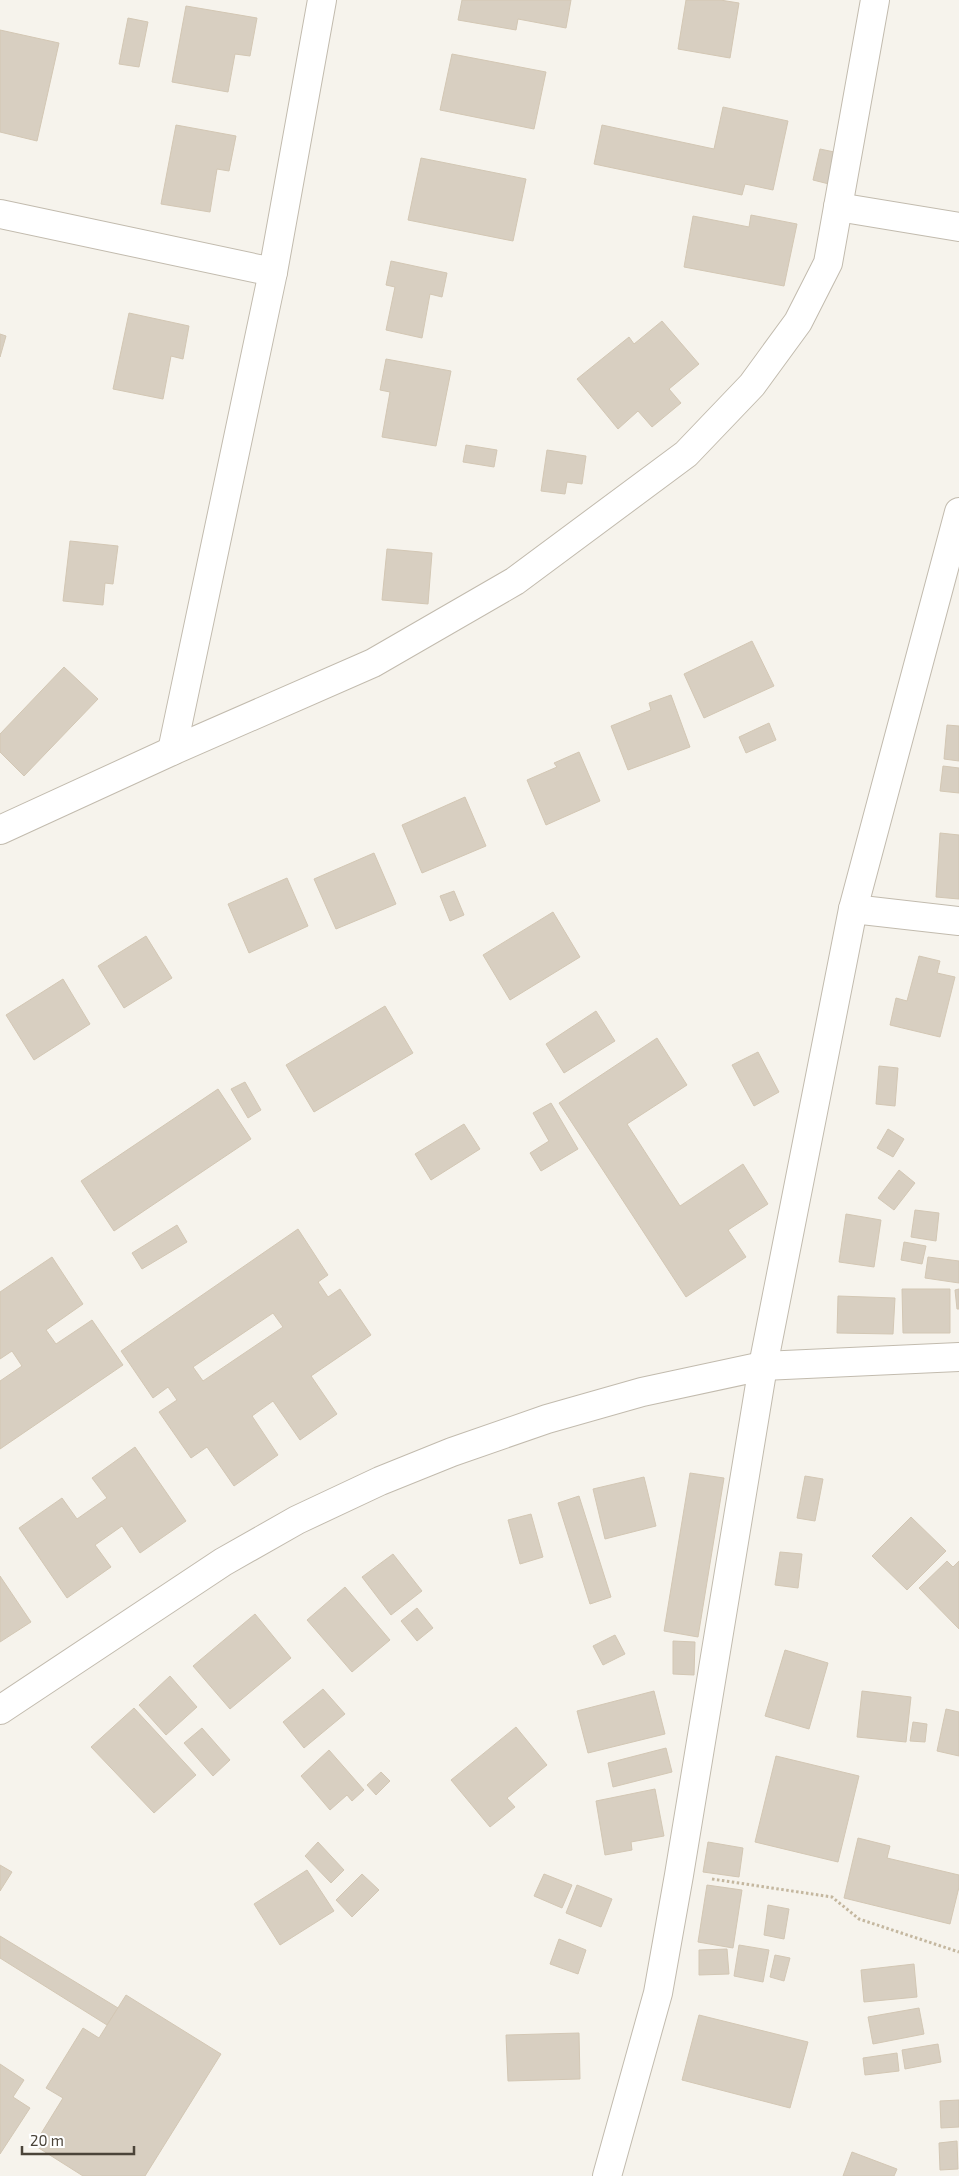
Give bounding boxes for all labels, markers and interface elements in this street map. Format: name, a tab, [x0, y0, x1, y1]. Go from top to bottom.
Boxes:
scale bar	[22, 2124, 135, 2156]
text: 20 m	[30, 2131, 64, 2149]

